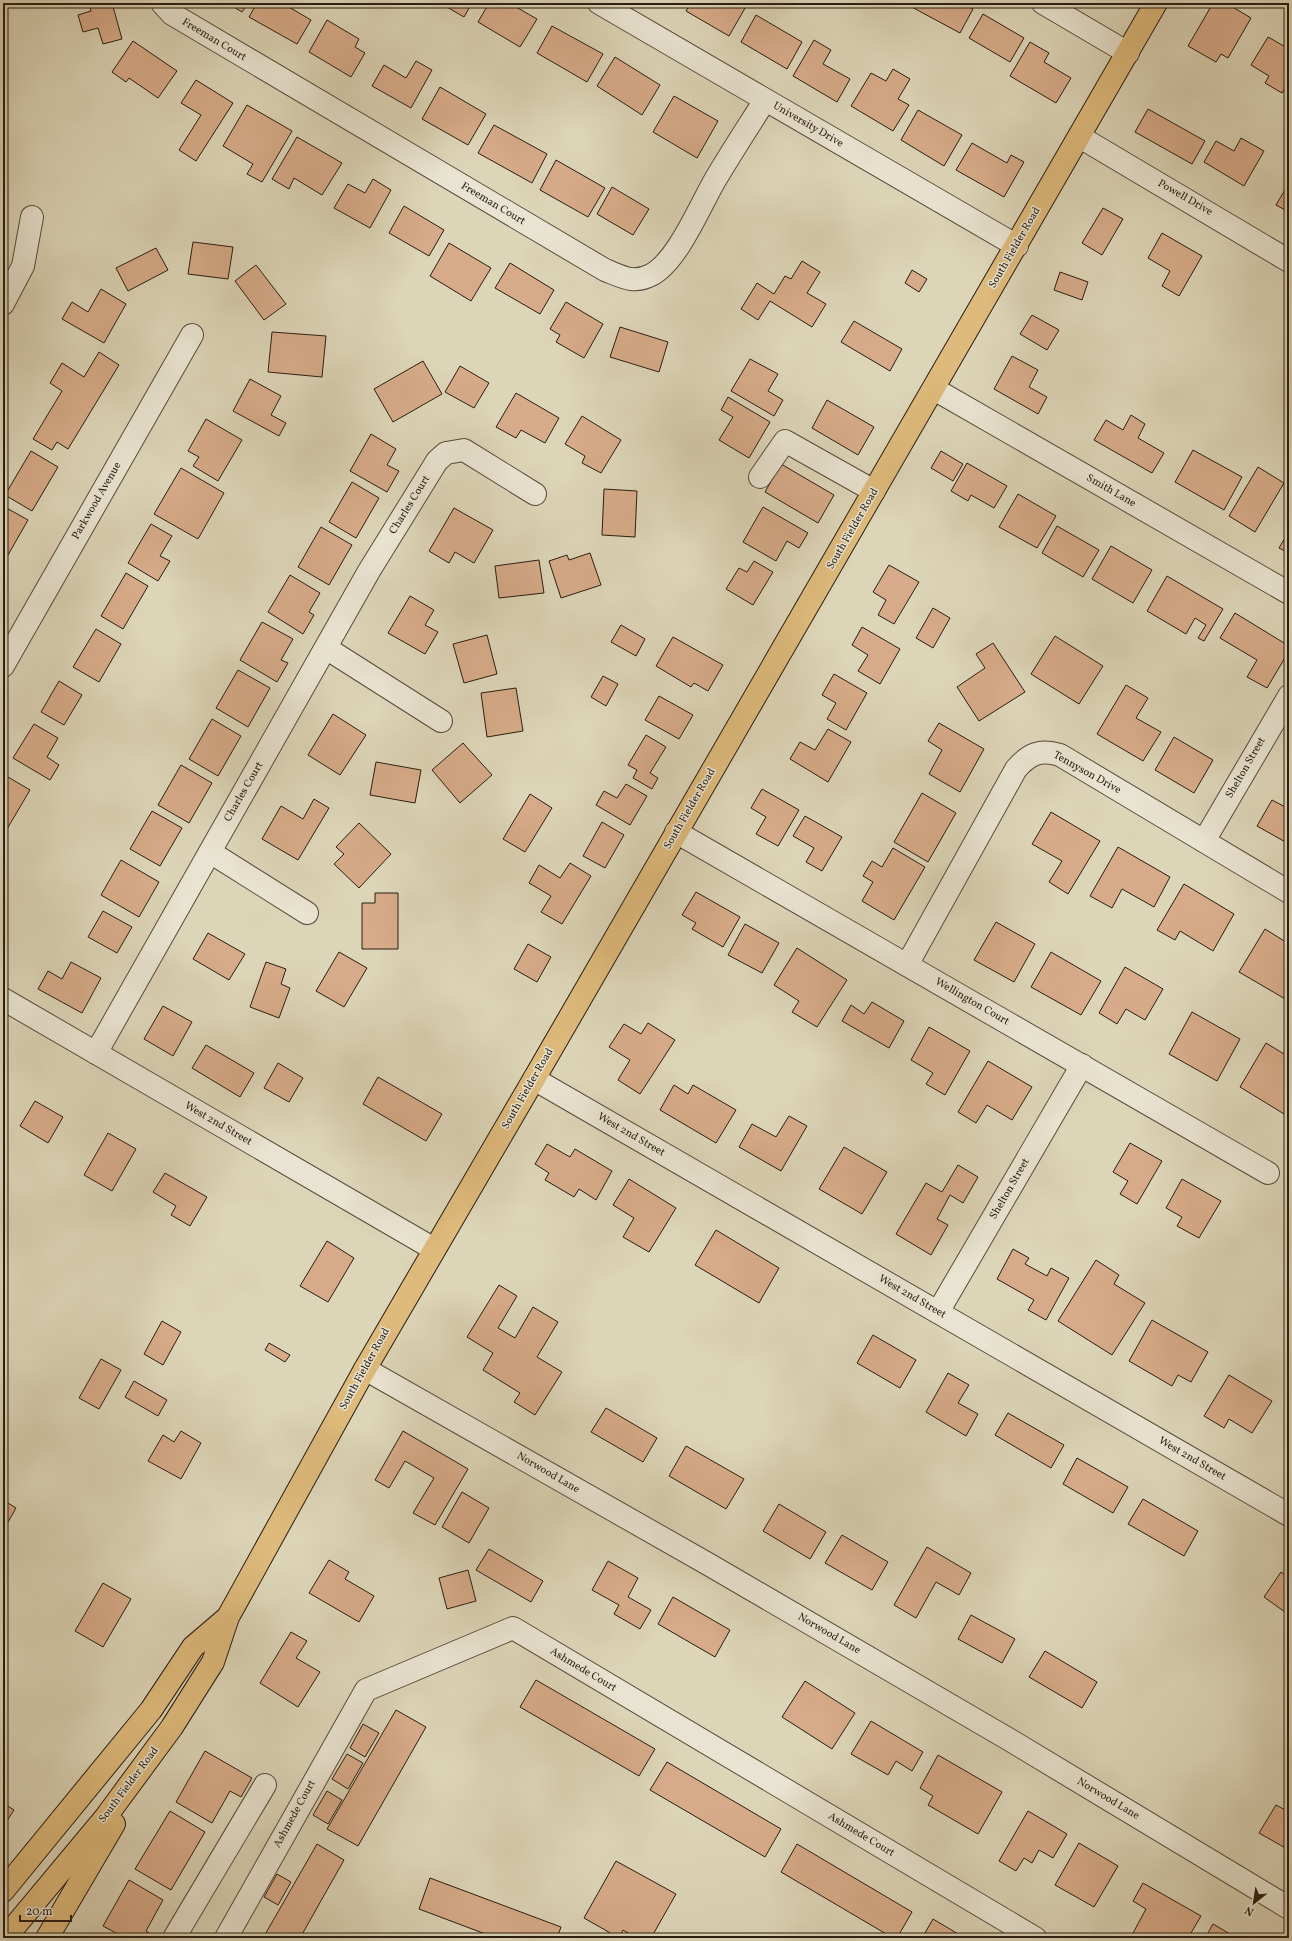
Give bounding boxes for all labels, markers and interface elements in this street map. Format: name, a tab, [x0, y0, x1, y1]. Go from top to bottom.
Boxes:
street label: Freeman Court	[179, 15, 249, 65]
street label: University Drive	[770, 99, 846, 151]
street label: Powell Drive	[1155, 176, 1215, 220]
street label: Freeman Court	[458, 179, 528, 229]
street label: South Fielder Road	[986, 205, 1044, 291]
street label: Parkwood Avenue	[69, 460, 125, 542]
street label: Smith Lane	[1083, 471, 1139, 511]
street label: Charles Court	[386, 473, 434, 537]
street label: South Fielder Road	[824, 486, 882, 572]
street label: Shelton Street	[1222, 735, 1270, 801]
street label: Tennyson Drive	[1050, 748, 1124, 798]
street label: Charles Court	[221, 759, 267, 825]
street label: South Fielder Road	[661, 766, 719, 852]
street label: Wellington Court	[932, 975, 1012, 1029]
street label: South Fielder Road	[499, 1046, 557, 1132]
street label: West 2nd Street	[181, 1099, 255, 1150]
street label: West 2nd Street	[594, 1110, 668, 1161]
street label: Shelton Street	[986, 1156, 1034, 1222]
street label: West 2nd Street	[875, 1272, 949, 1323]
street label: South Fielder Road	[336, 1325, 394, 1413]
street label: West 2nd Street	[1155, 1434, 1229, 1485]
street label: Norwood Lane	[514, 1449, 582, 1497]
street label: Norwood Lane	[795, 1610, 863, 1658]
street label: Ashmede Court	[547, 1644, 619, 1696]
street label: South Fielder Road	[95, 1744, 163, 1826]
street label: Norwood Lane	[1074, 1774, 1142, 1824]
street label: Ashmede Court	[270, 1777, 320, 1851]
street label: Ashmede Court	[825, 1809, 897, 1861]
north arrow	[1234, 1883, 1274, 1923]
scale bar	[20, 1897, 71, 1923]
text: N	[1243, 1902, 1257, 1919]
text: 20 m	[26, 1904, 53, 1920]

